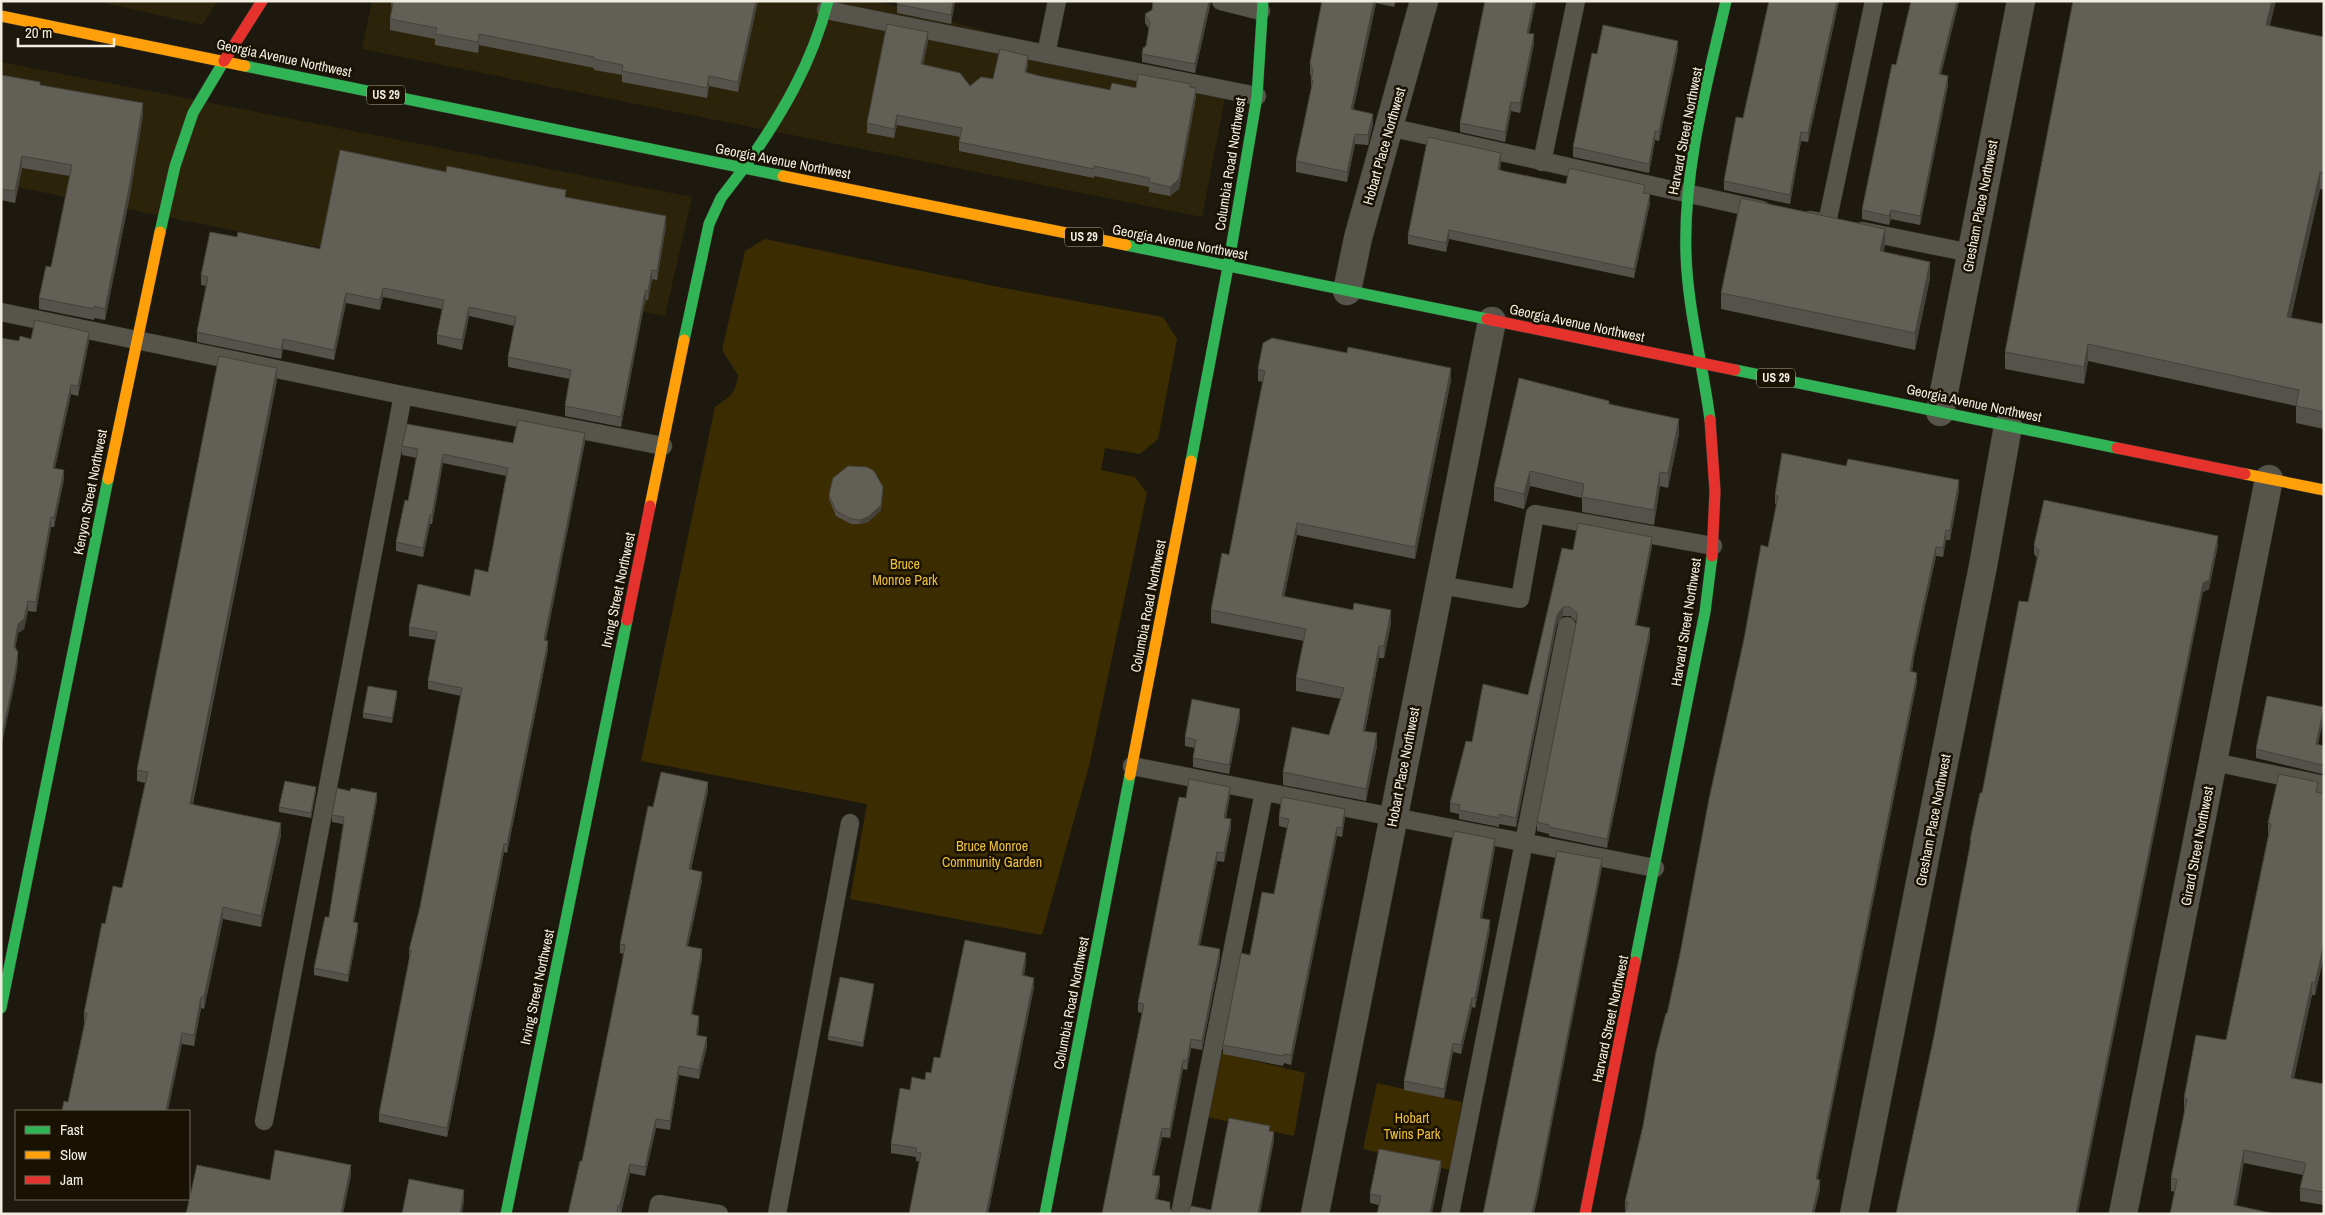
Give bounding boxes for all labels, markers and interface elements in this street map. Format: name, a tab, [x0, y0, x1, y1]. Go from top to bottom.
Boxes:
scale bar	[18, 15, 114, 47]
text: 20 m	[25, 22, 52, 43]
street label: Georgia Avenue Northwest	[215, 35, 353, 81]
street label: Harvard Street Northwest	[1664, 66, 1706, 196]
street label: Hobart Place Northwest	[1359, 85, 1409, 207]
road number: US 29	[367, 86, 405, 104]
street label: Columbia Road Northwest	[1211, 96, 1249, 232]
street label: Georgia Avenue Northwest	[714, 139, 852, 183]
street label: Gresham Place Northwest	[1958, 139, 2002, 273]
street label: Georgia Avenue Northwest	[1111, 220, 1249, 264]
road number: US 29	[1065, 228, 1103, 246]
street label: Georgia Avenue Northwest	[1508, 300, 1646, 346]
road number: US 29	[1757, 368, 1795, 388]
street label: Georgia Avenue Northwest	[1905, 380, 2043, 426]
street label: Kenyon Street Northwest	[69, 428, 111, 556]
street label: Irving Street Northwest	[597, 531, 639, 649]
street label: Columbia Road Northwest	[1126, 538, 1170, 674]
park label: Bruce Monroe Park	[872, 555, 938, 589]
street label: Harvard Street Northwest	[1667, 557, 1705, 687]
street label: Hobart Place Northwest	[1383, 706, 1423, 828]
street label: Gresham Place Northwest	[1911, 753, 1955, 887]
street label: Girard Street Northwest	[2177, 785, 2217, 907]
park label: Bruce Monroe Community Garden	[942, 837, 1042, 871]
street label: Irving Street Northwest	[516, 928, 558, 1046]
street label: Columbia Road Northwest	[1049, 935, 1093, 1071]
street label: Harvard Street Northwest	[1588, 954, 1632, 1084]
park label: Hobart Twins Park	[1384, 1109, 1441, 1143]
legend	[15, 1110, 190, 1200]
text: Fast	[60, 1119, 84, 1140]
text: Slow	[60, 1144, 87, 1165]
text: Jam	[60, 1169, 83, 1190]

